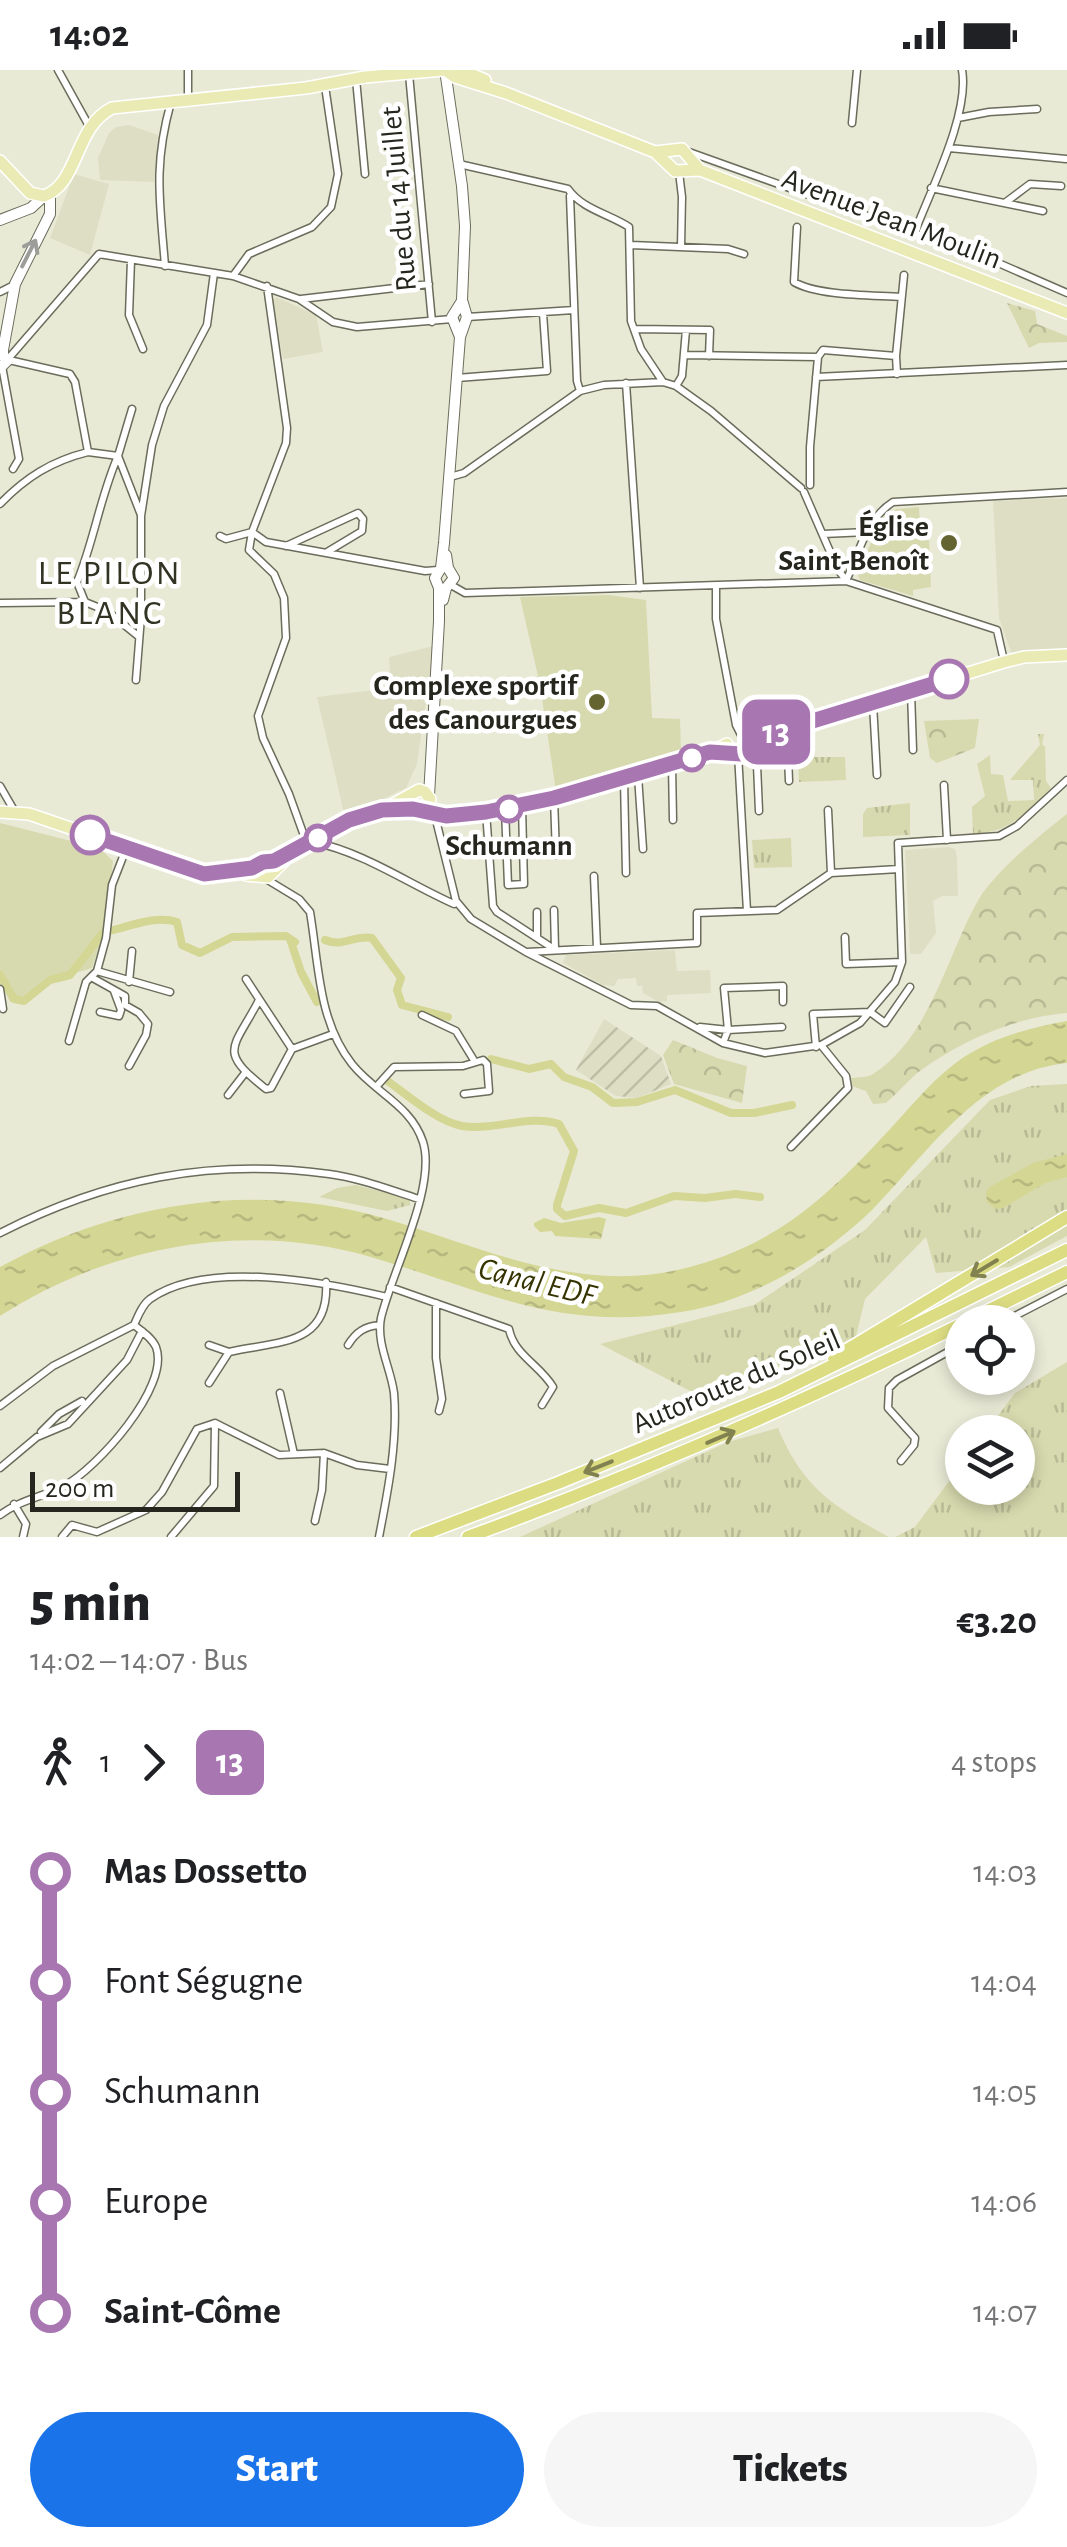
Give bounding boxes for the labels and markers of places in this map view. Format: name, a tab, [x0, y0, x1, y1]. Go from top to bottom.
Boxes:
place label: Église Saint-Benoît	[778, 509, 929, 576]
marker: Église Saint-Benoît	[938, 532, 960, 554]
unlabelled marker	[930, 660, 968, 698]
place label: Complexe sportif des Canourgues	[373, 671, 579, 735]
marker: Complexe sportif des Canourgues	[586, 691, 608, 713]
unlabelled marker	[679, 745, 705, 771]
marker: Schumann	[496, 796, 522, 822]
unlabelled marker	[71, 816, 109, 854]
unlabelled marker	[305, 825, 331, 851]
place label: Schumann	[445, 831, 573, 861]

